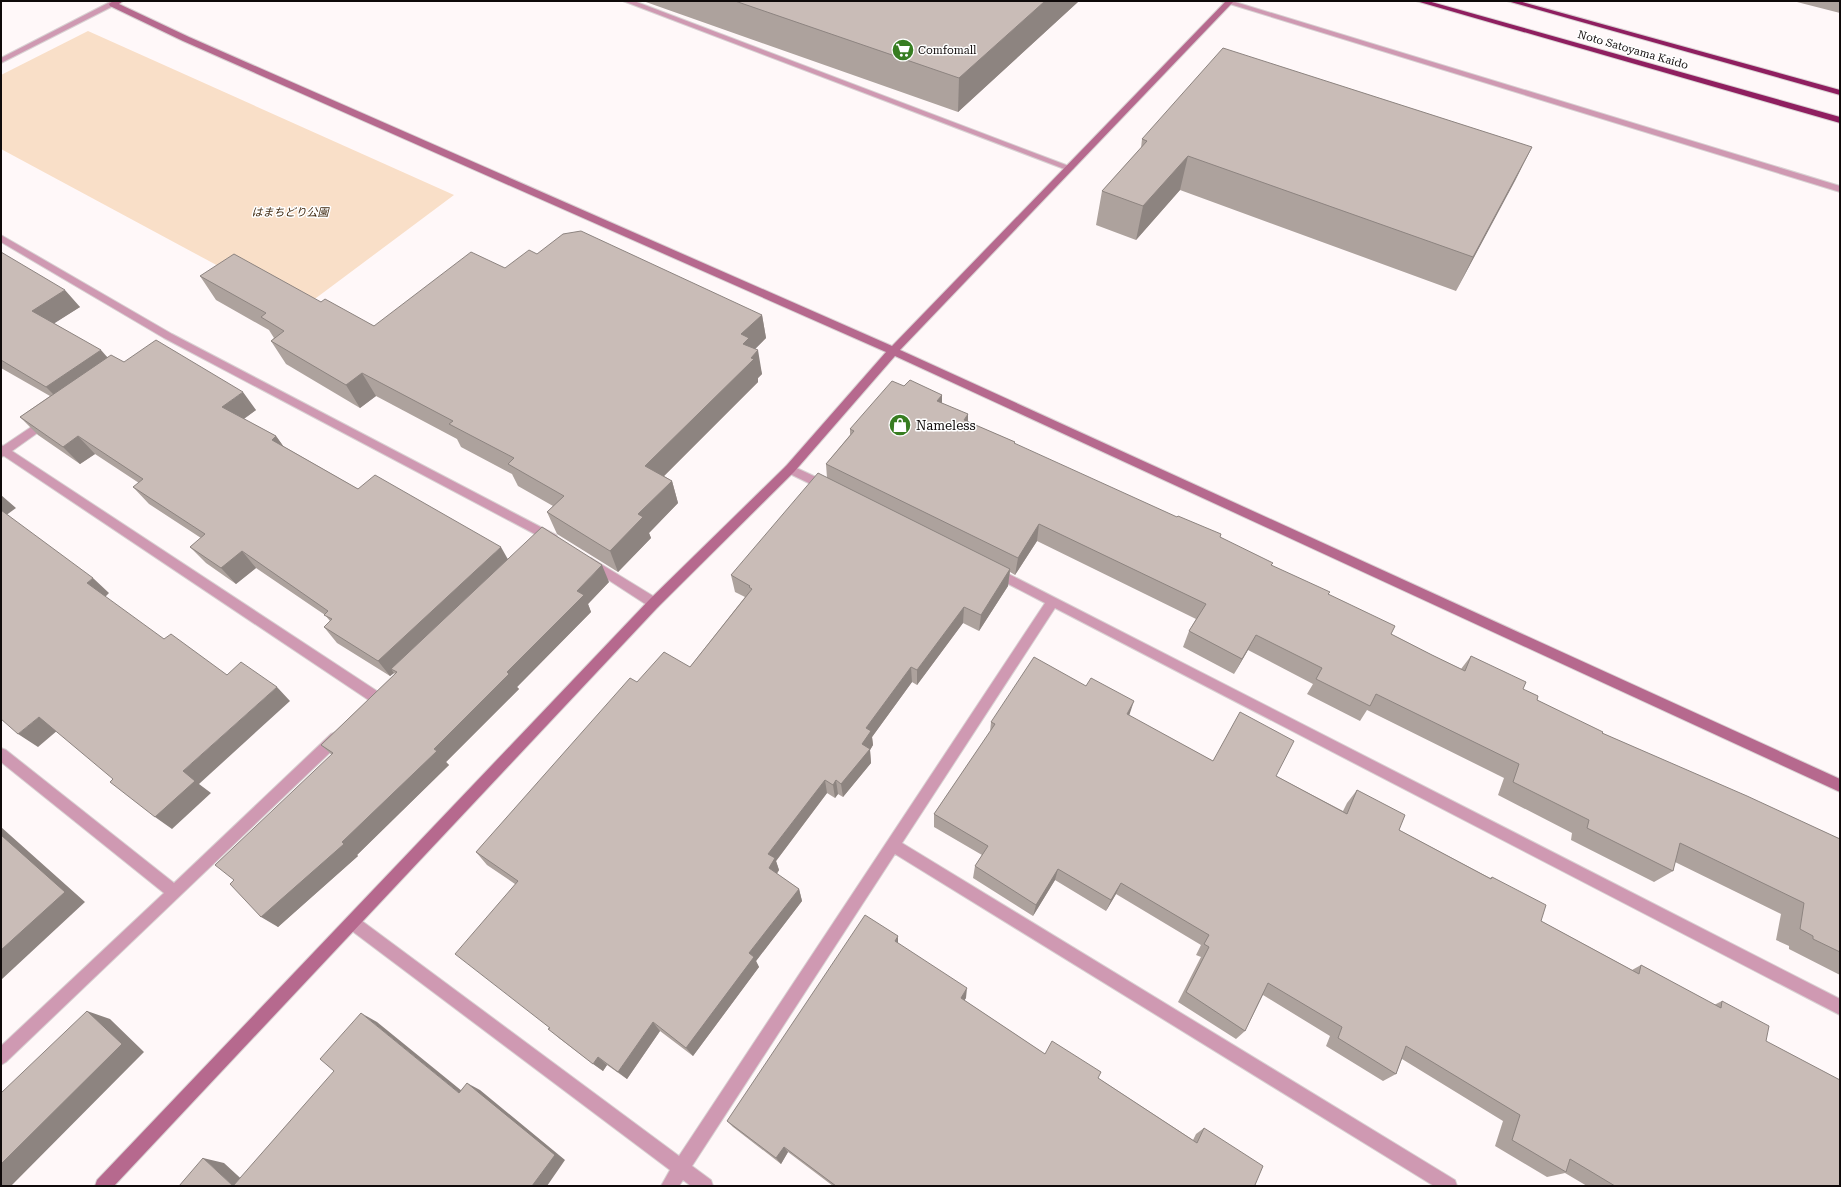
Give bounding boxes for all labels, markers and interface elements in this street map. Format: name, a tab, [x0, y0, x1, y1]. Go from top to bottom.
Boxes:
street label: Noto Satoyama Kaido	[1576, 28, 1690, 72]
supermarket icon: Comfomall	[890, 37, 916, 63]
place label: Comfomall	[918, 44, 977, 57]
park label: はまちどり公園	[252, 206, 330, 219]
shop icon: Nameless	[887, 412, 913, 438]
place label: Nameless	[916, 418, 976, 433]

